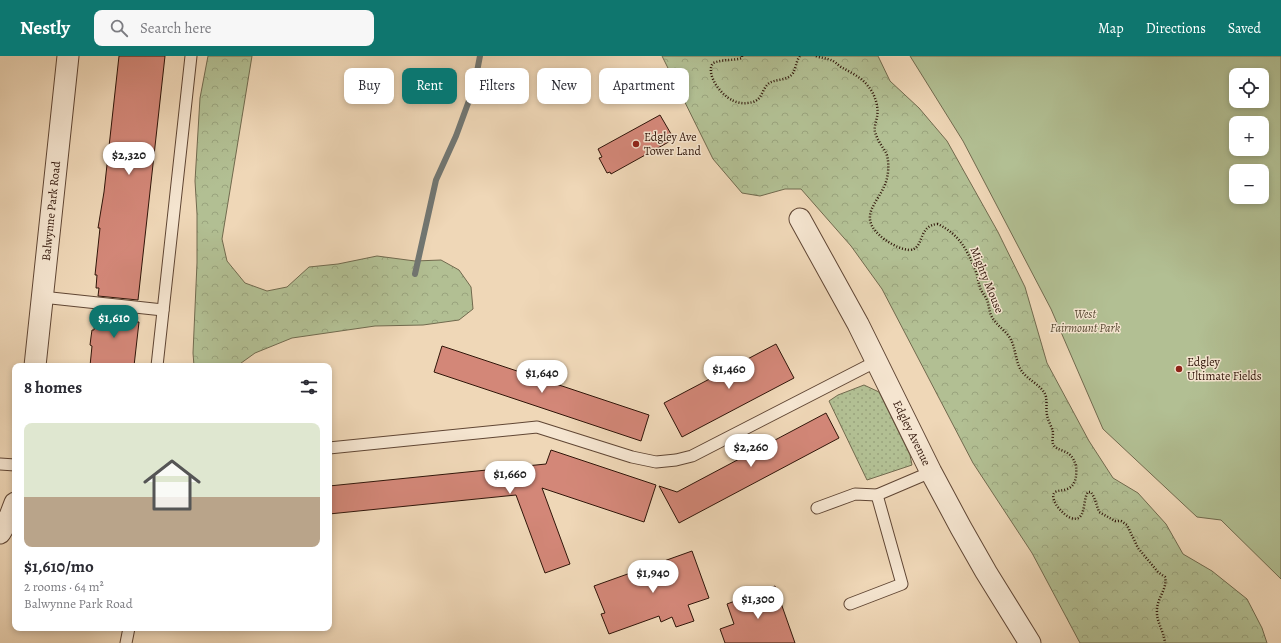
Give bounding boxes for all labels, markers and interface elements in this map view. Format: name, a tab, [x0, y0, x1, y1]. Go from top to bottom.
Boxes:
search box	[94, 10, 374, 46]
text: Nestly	[20, 15, 70, 41]
icon: search	[108, 17, 130, 39]
text: Search here	[140, 18, 211, 38]
text: Map	[1098, 19, 1124, 38]
text: Directions	[1146, 19, 1206, 38]
text: Saved	[1228, 19, 1261, 38]
chip: Buy	[344, 68, 394, 104]
chip: Rent	[402, 68, 457, 104]
chip: Filters	[465, 68, 529, 104]
chip: New	[537, 68, 591, 104]
chip: Apartment	[599, 68, 689, 104]
map controls	[1229, 68, 1269, 204]
button: locate	[1229, 68, 1269, 108]
button: +	[1229, 116, 1269, 156]
place label: Edgley Ave Tower Land	[644, 129, 701, 159]
marker: Edgley Ave Tower Land	[631, 139, 641, 149]
pin: $2,320	[96, 142, 162, 176]
text: $2,320	[112, 146, 146, 163]
street label: Balwynne Park Road	[38, 160, 64, 262]
button: −	[1229, 164, 1269, 204]
street label: Mighty Mouse	[966, 244, 1008, 316]
pin: $1,610	[81, 305, 147, 339]
park label: West Fairmount Park	[1050, 306, 1121, 336]
text: $1,610	[98, 309, 130, 326]
place label: Edgley Ultimate Fields	[1187, 354, 1262, 384]
pin: $1,460	[696, 356, 762, 390]
pin: $1,640	[509, 360, 575, 394]
text: $1,460	[713, 360, 745, 377]
text: $1,640	[526, 364, 558, 381]
marker: Edgley Ultimate Fields	[1174, 364, 1184, 374]
text: 8 homes	[24, 376, 82, 399]
icon: filters	[298, 376, 320, 398]
street label: Edgley Avenue	[889, 398, 935, 468]
pin: $2,260	[718, 434, 784, 468]
text: $2,260	[734, 438, 768, 455]
icon: home	[136, 449, 208, 521]
pin: $1,660	[477, 461, 543, 495]
text: $1,660	[494, 465, 526, 482]
text: $1,610/mo	[24, 555, 94, 578]
pin: $1,940	[620, 560, 686, 594]
text: $1,940	[637, 564, 669, 581]
text: 2 rooms · 64 m²	[24, 578, 104, 595]
pin: $1,300	[725, 586, 791, 620]
text: $1,300	[742, 590, 774, 607]
text: Balwynne Park Road	[24, 595, 133, 612]

